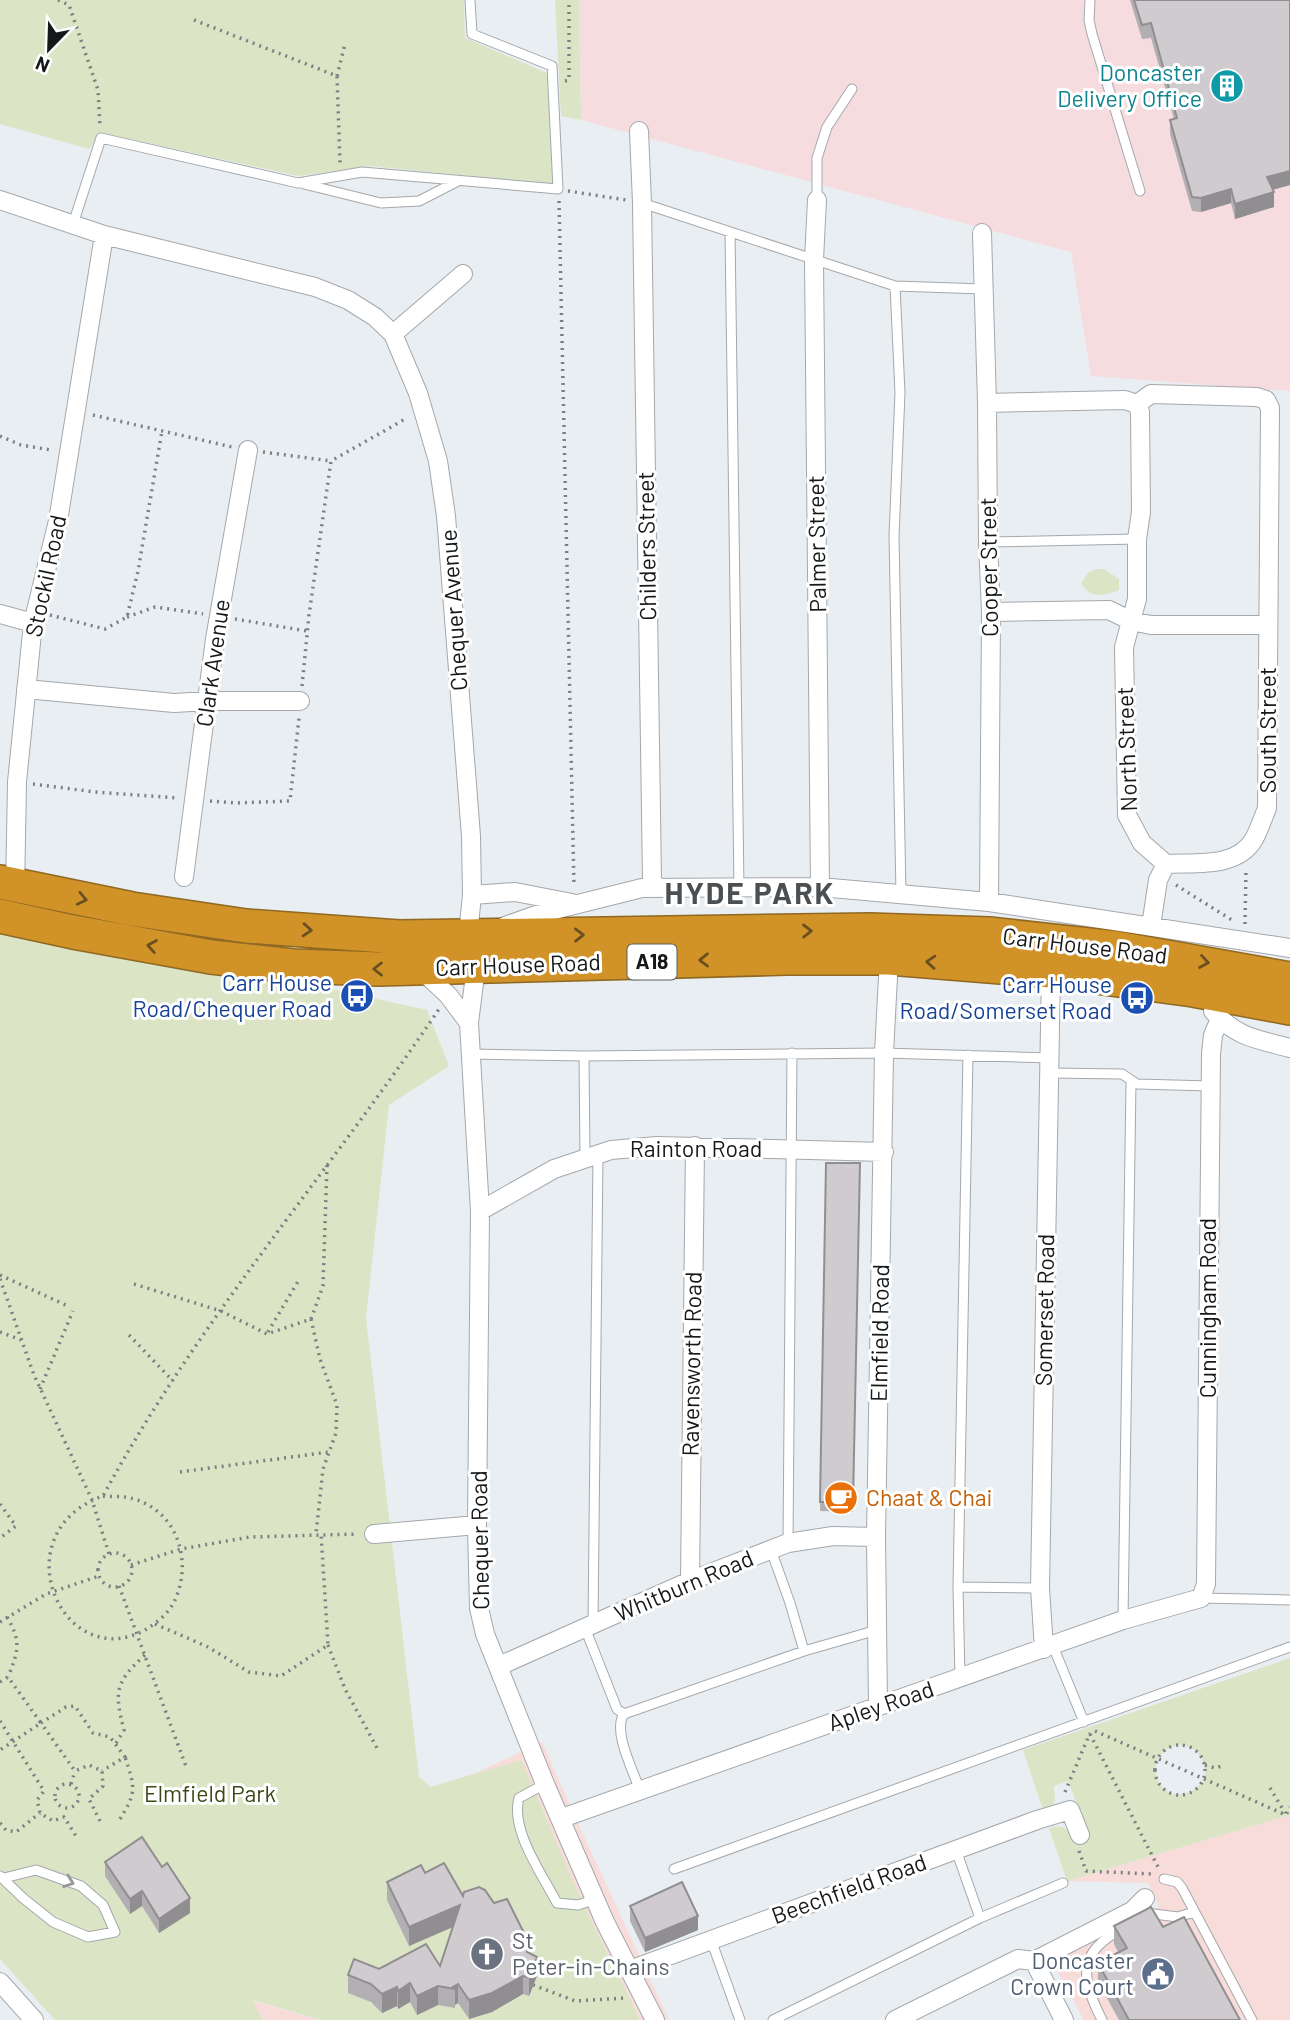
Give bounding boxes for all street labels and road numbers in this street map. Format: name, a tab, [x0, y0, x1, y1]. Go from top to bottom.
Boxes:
street label: Childers Street	[631, 471, 661, 621]
street label: Palmer Street	[801, 475, 831, 613]
street label: Cooper Street	[973, 497, 1003, 637]
street label: Stockil Road	[18, 512, 72, 639]
street label: Chequer Avenue	[433, 528, 473, 692]
street label: Clark Avenue	[189, 597, 235, 728]
street label: South Street	[1253, 667, 1281, 793]
street label: North Street	[1110, 686, 1142, 812]
street label: Carr House Road	[1001, 921, 1169, 969]
road number: A18	[628, 944, 676, 979]
street label: Carr House Road	[435, 947, 601, 981]
street label: Rainton Road	[630, 1134, 762, 1162]
street label: Cunningham Road	[1193, 1218, 1221, 1398]
street label: Somerset Road	[1029, 1234, 1059, 1386]
street label: Elmfield Road	[864, 1264, 894, 1402]
street label: Ravensworth Road	[675, 1271, 707, 1457]
street label: Chequer Road	[464, 1470, 494, 1610]
street label: Whitburn Road	[610, 1543, 757, 1627]
street label: Apley Road	[824, 1674, 937, 1736]
street label: Beechfield Road	[767, 1847, 930, 1929]

